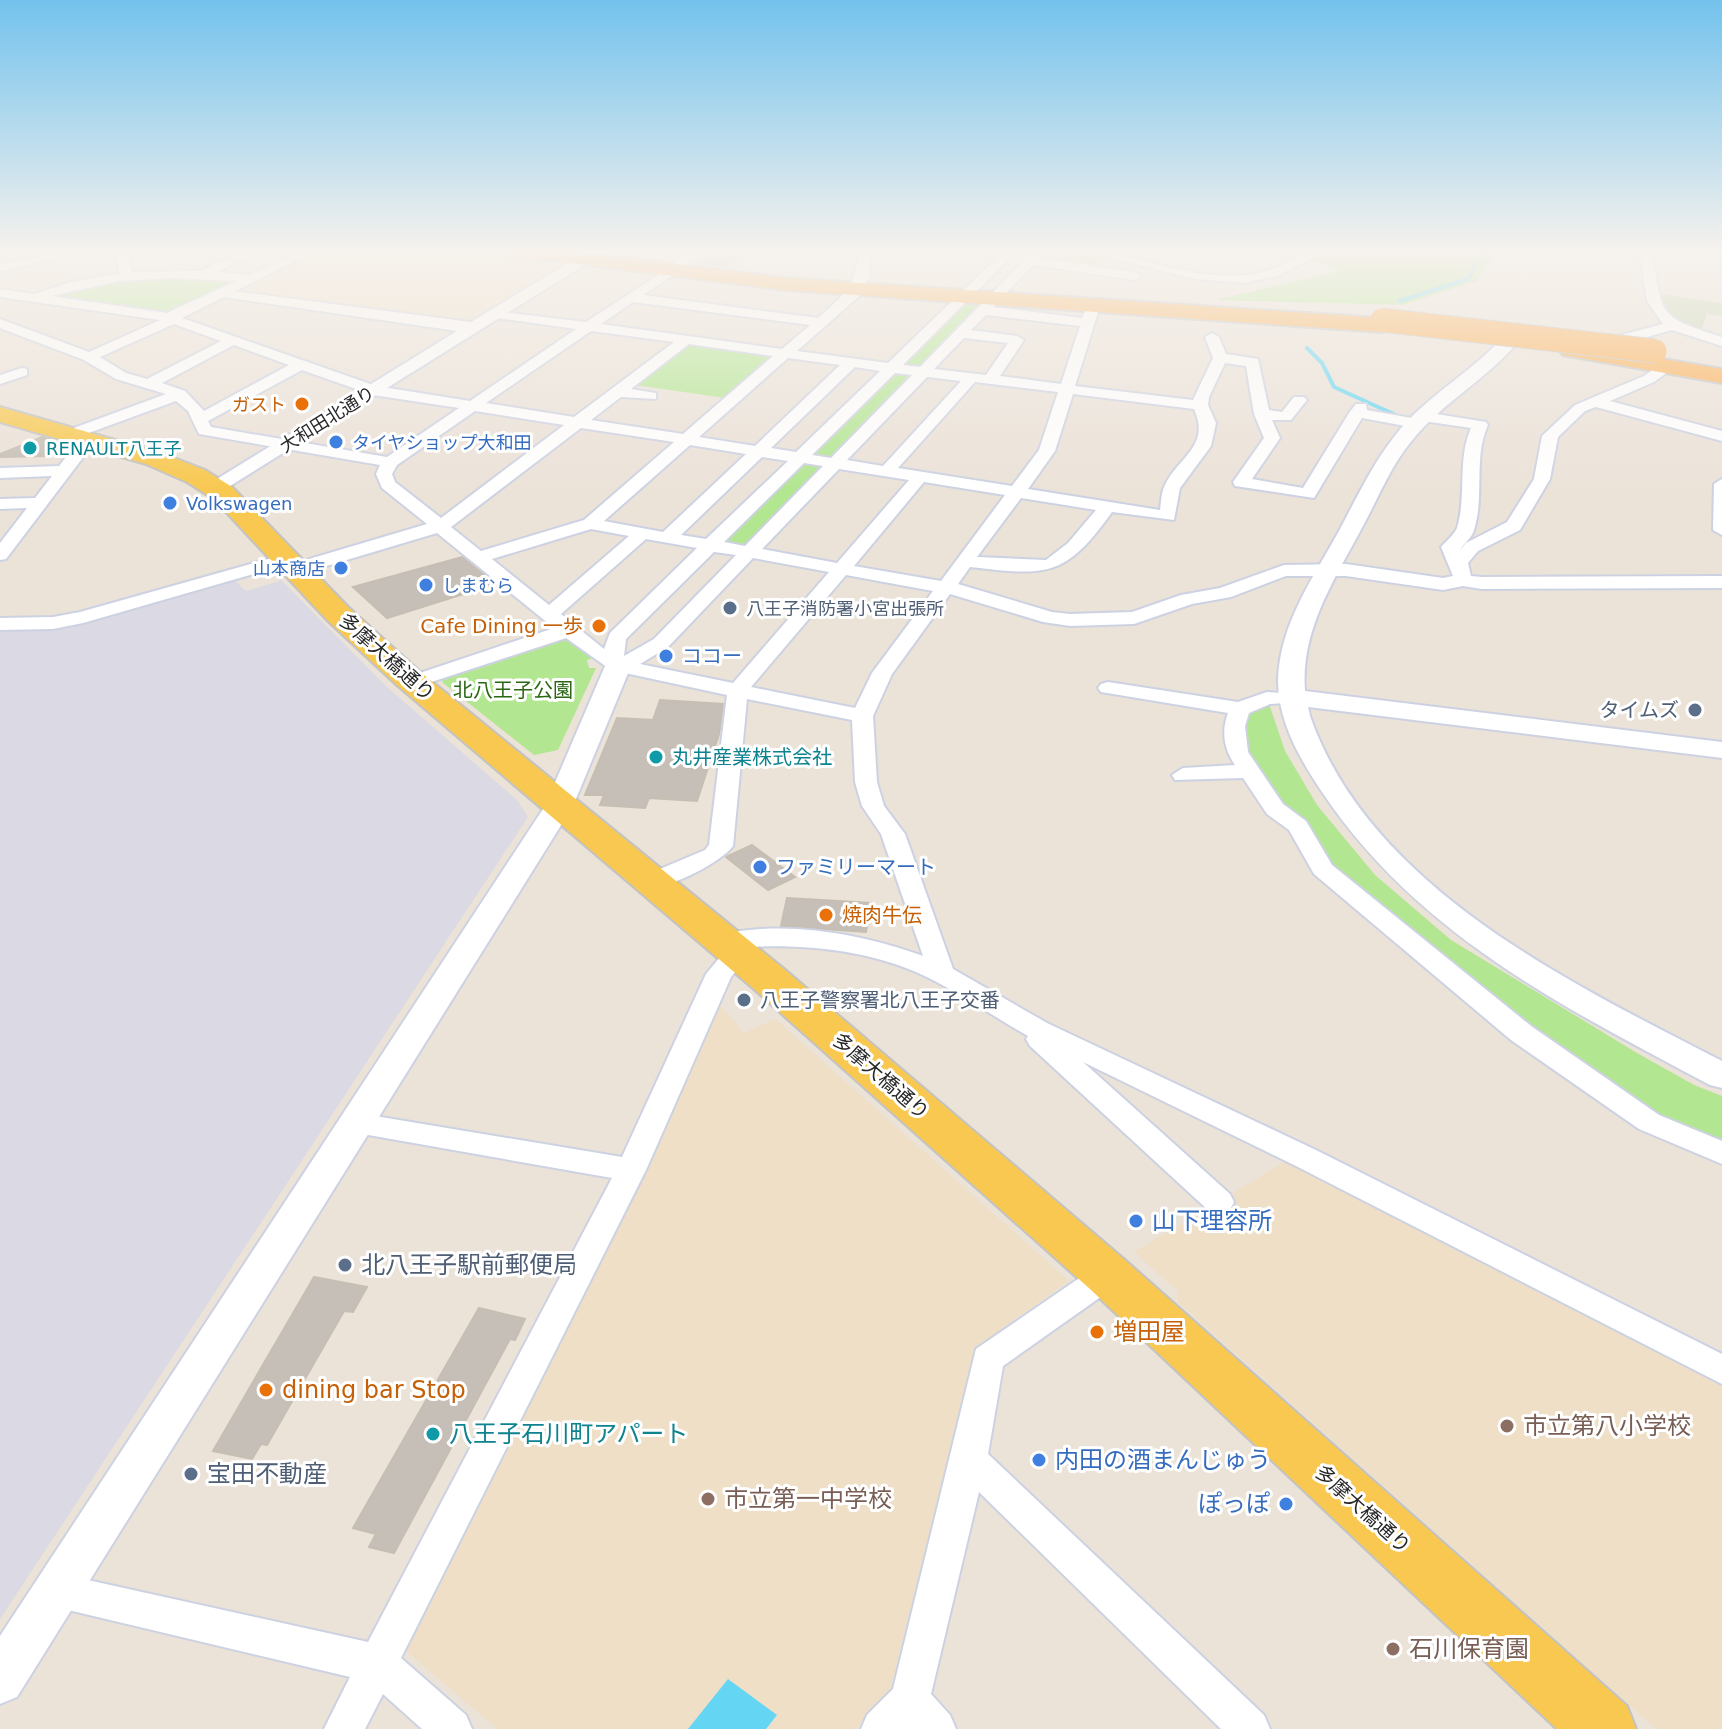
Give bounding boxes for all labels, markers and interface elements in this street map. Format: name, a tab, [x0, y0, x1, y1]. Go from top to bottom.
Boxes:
street label: 大和田北通り	[276, 381, 378, 457]
place label: ガスト	[232, 394, 286, 415]
marker: ガスト	[293, 395, 311, 413]
place label: タイヤショップ大和田	[352, 432, 531, 453]
marker: タイヤショップ大和田	[327, 433, 345, 451]
place label: RENAULT八王子	[46, 438, 181, 459]
marker: RENAULT八王子	[21, 439, 39, 457]
place label: Volkswagen	[186, 493, 292, 514]
marker: Volkswagen	[161, 494, 179, 512]
place label: 山本商店	[253, 558, 325, 579]
marker: 山本商店	[332, 559, 350, 577]
place label: しまむら	[442, 575, 514, 596]
marker: しまむら	[417, 576, 435, 594]
place label: 八王子消防署小宮出張所	[746, 598, 944, 619]
marker: 八王子消防署小宮出張所	[721, 599, 739, 617]
street label: 多摩大橋通り	[334, 608, 440, 706]
place label: Cafe Dining 一歩	[420, 614, 583, 638]
marker: Cafe Dining 一歩	[590, 617, 608, 635]
place label: ココー	[682, 644, 742, 668]
marker: ココー	[657, 647, 675, 665]
park label: 北八王子公園	[453, 678, 573, 702]
place label: タイムズ	[1599, 698, 1679, 722]
marker: タイムズ	[1686, 701, 1704, 719]
place label: 丸井産業株式会社	[672, 745, 832, 769]
marker: 丸井産業株式会社	[647, 748, 665, 766]
place label: ファミリーマート	[776, 855, 936, 879]
marker: ファミリーマート	[751, 858, 769, 876]
place label: 焼肉牛伝	[842, 903, 922, 927]
marker: 焼肉牛伝	[817, 906, 835, 924]
place label: 八王子警察署北八王子交番	[760, 988, 1000, 1012]
marker: 八王子警察署北八王子交番	[735, 991, 753, 1009]
street label: 多摩大橋通り	[828, 1028, 934, 1124]
place label: 山下理容所	[1152, 1207, 1272, 1235]
marker: 山下理容所	[1127, 1212, 1145, 1230]
place label: 北八王子駅前郵便局	[361, 1251, 577, 1279]
marker: 北八王子駅前郵便局	[336, 1256, 354, 1274]
place label: 増田屋	[1113, 1318, 1185, 1346]
marker: 増田屋	[1088, 1323, 1106, 1341]
place label: dining bar Stop	[282, 1376, 466, 1404]
marker: dining bar Stop	[257, 1381, 275, 1399]
place label: 市立第八小学校	[1523, 1412, 1691, 1440]
marker: 市立第八小学校	[1498, 1417, 1516, 1435]
place label: 八王子石川町アパート	[449, 1420, 689, 1448]
marker: 八王子石川町アパート	[424, 1425, 442, 1443]
place label: 内田の酒まんじゅう	[1055, 1446, 1271, 1474]
marker: 内田の酒まんじゅう	[1030, 1451, 1048, 1469]
place label: 宝田不動産	[207, 1460, 327, 1488]
street label: 多摩大橋通り	[1310, 1460, 1416, 1558]
marker: 宝田不動産	[182, 1465, 200, 1483]
place label: 市立第一中学校	[724, 1485, 892, 1513]
marker: 市立第一中学校	[699, 1490, 717, 1508]
place label: ぽっぽ	[1198, 1490, 1270, 1518]
marker: ぽっぽ	[1277, 1495, 1295, 1513]
place label: 石川保育園	[1409, 1635, 1529, 1663]
marker: 石川保育園	[1384, 1640, 1402, 1658]

